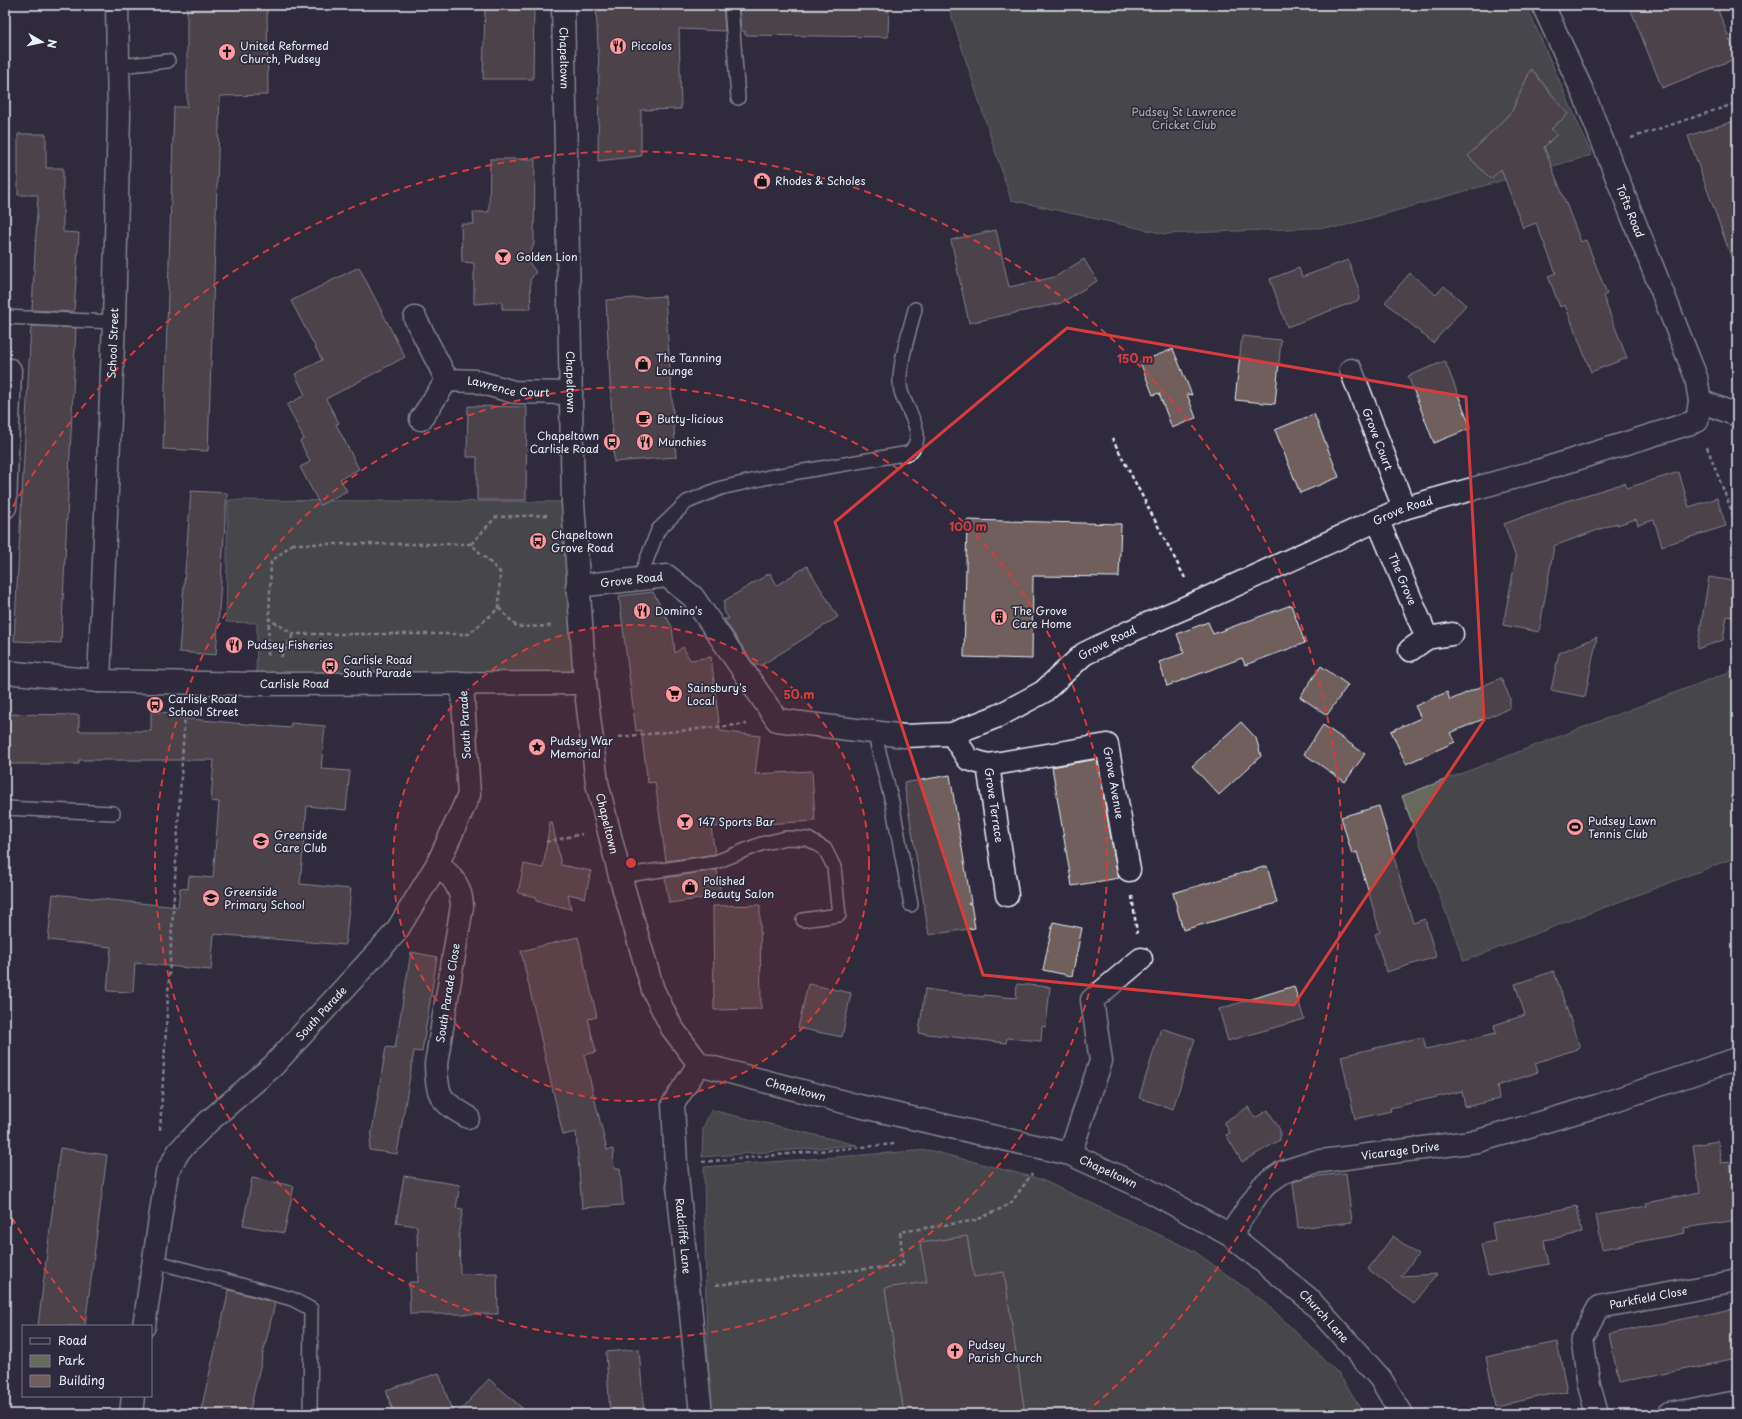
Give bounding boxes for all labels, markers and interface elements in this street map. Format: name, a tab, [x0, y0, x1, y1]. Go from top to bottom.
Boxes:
north arrow	[22, 22, 62, 62]
street label: Chapeltown	[555, 27, 574, 89]
restaurant icon: Piccolos	[608, 36, 628, 56]
place label: United Reformed Church, Pudsey	[240, 37, 329, 67]
place label: Piccolos	[631, 37, 672, 54]
text: N	[43, 38, 61, 50]
church icon: United Reformed Church, Pudsey	[217, 42, 237, 62]
park label: Pudsey St Lawrence Cricket Club	[1131, 103, 1237, 133]
shop icon: Rhodes & Scholes	[752, 171, 772, 191]
place label: Rhodes & Scholes	[775, 172, 866, 189]
street label: Tofts Road	[1612, 182, 1649, 240]
bar icon: Golden Lion	[493, 247, 513, 267]
place label: Golden Lion	[516, 248, 578, 265]
street label: School Street	[103, 307, 122, 379]
place label: The Tanning Lounge	[656, 349, 722, 379]
text: 150 m	[1117, 349, 1153, 367]
street label: Chapeltown	[562, 351, 580, 413]
shop icon: The Tanning Lounge	[633, 354, 653, 374]
street label: Lawrence Court	[467, 372, 550, 401]
street label: Grove Court	[1358, 405, 1398, 473]
cafe icon: Butty-licious	[634, 409, 654, 429]
place label: Butty-licious	[657, 410, 723, 427]
place label: Chapeltown Carlisle Road	[530, 427, 599, 457]
bus stop icon: Chapeltown Carlisle Road	[602, 432, 622, 452]
restaurant icon: Munchies	[635, 432, 655, 452]
place label: Munchies	[658, 433, 706, 450]
street label: Grove Road	[1370, 491, 1435, 529]
text: 100 m	[949, 517, 987, 535]
place label: Chapeltown Grove Road	[551, 526, 614, 556]
bus stop icon: Chapeltown Grove Road	[528, 531, 548, 551]
street label: The Grove	[1384, 550, 1421, 608]
street label: Grove Road	[599, 567, 664, 591]
restaurant icon: Domino's	[632, 601, 652, 621]
place label: Domino's	[655, 602, 702, 619]
place label: The Grove Care Home	[1012, 602, 1072, 632]
building icon: The Grove Care Home	[989, 607, 1009, 627]
street label: Grove Road	[1074, 621, 1139, 664]
restaurant icon: Pudsey Fisheries	[224, 635, 244, 655]
place label: Pudsey Fisheries	[247, 636, 333, 653]
place label: Carlisle Road South Parade	[343, 651, 412, 681]
bus stop icon: Carlisle Road South Parade	[320, 656, 340, 676]
street label: Carlisle Road	[260, 675, 329, 692]
place label: Sainsbury's Local	[687, 679, 747, 709]
supermarket icon: Sainsbury's Local	[664, 684, 684, 704]
text: 50 m	[783, 685, 815, 703]
place label: Carlisle Road School Street	[168, 690, 239, 720]
street label: South Parade	[454, 690, 475, 760]
bus stop icon: Carlisle Road School Street	[145, 695, 165, 715]
place label: Pudsey War Memorial	[550, 732, 613, 762]
place icon: Pudsey War Memorial	[527, 737, 547, 757]
street label: Grove Avenue	[1099, 745, 1129, 821]
street label: Grove Terrace	[980, 766, 1008, 844]
street label: Chapeltown	[592, 791, 623, 856]
bar icon: 147 Sports Bar	[675, 812, 695, 832]
place label: Pudsey Lawn Tennis Club	[1588, 812, 1656, 842]
place label: 147 Sports Bar	[698, 813, 775, 830]
sports icon: Pudsey Lawn Tennis Club	[1565, 817, 1585, 837]
place label: Greenside Care Club	[274, 826, 327, 856]
school or university icon: Greenside Care Club	[251, 831, 271, 851]
centre of rings	[624, 856, 638, 870]
place label: Polished Beauty Salon	[703, 872, 774, 902]
shop icon: Polished Beauty Salon	[680, 877, 700, 897]
place label: Greenside Primary School	[224, 883, 305, 913]
school or university icon: Greenside Primary School	[201, 888, 221, 908]
street label: South Parade Close	[431, 942, 464, 1044]
street label: South Parade	[291, 982, 350, 1044]
street label: Chapeltown	[763, 1073, 828, 1105]
street label: Vicarage Drive	[1360, 1137, 1440, 1164]
street label: Chapeltown	[1077, 1150, 1140, 1192]
street label: Radcliffe Lane	[671, 1197, 696, 1275]
street label: Parkfield Close	[1608, 1282, 1689, 1313]
street label: Church Lane	[1296, 1285, 1353, 1346]
legend	[22, 1325, 152, 1397]
text: Road	[58, 1331, 87, 1349]
place label: Pudsey Parish Church	[968, 1336, 1042, 1366]
church icon: Pudsey Parish Church	[945, 1341, 965, 1361]
text: Park	[58, 1351, 85, 1369]
text: Building	[58, 1371, 105, 1389]

